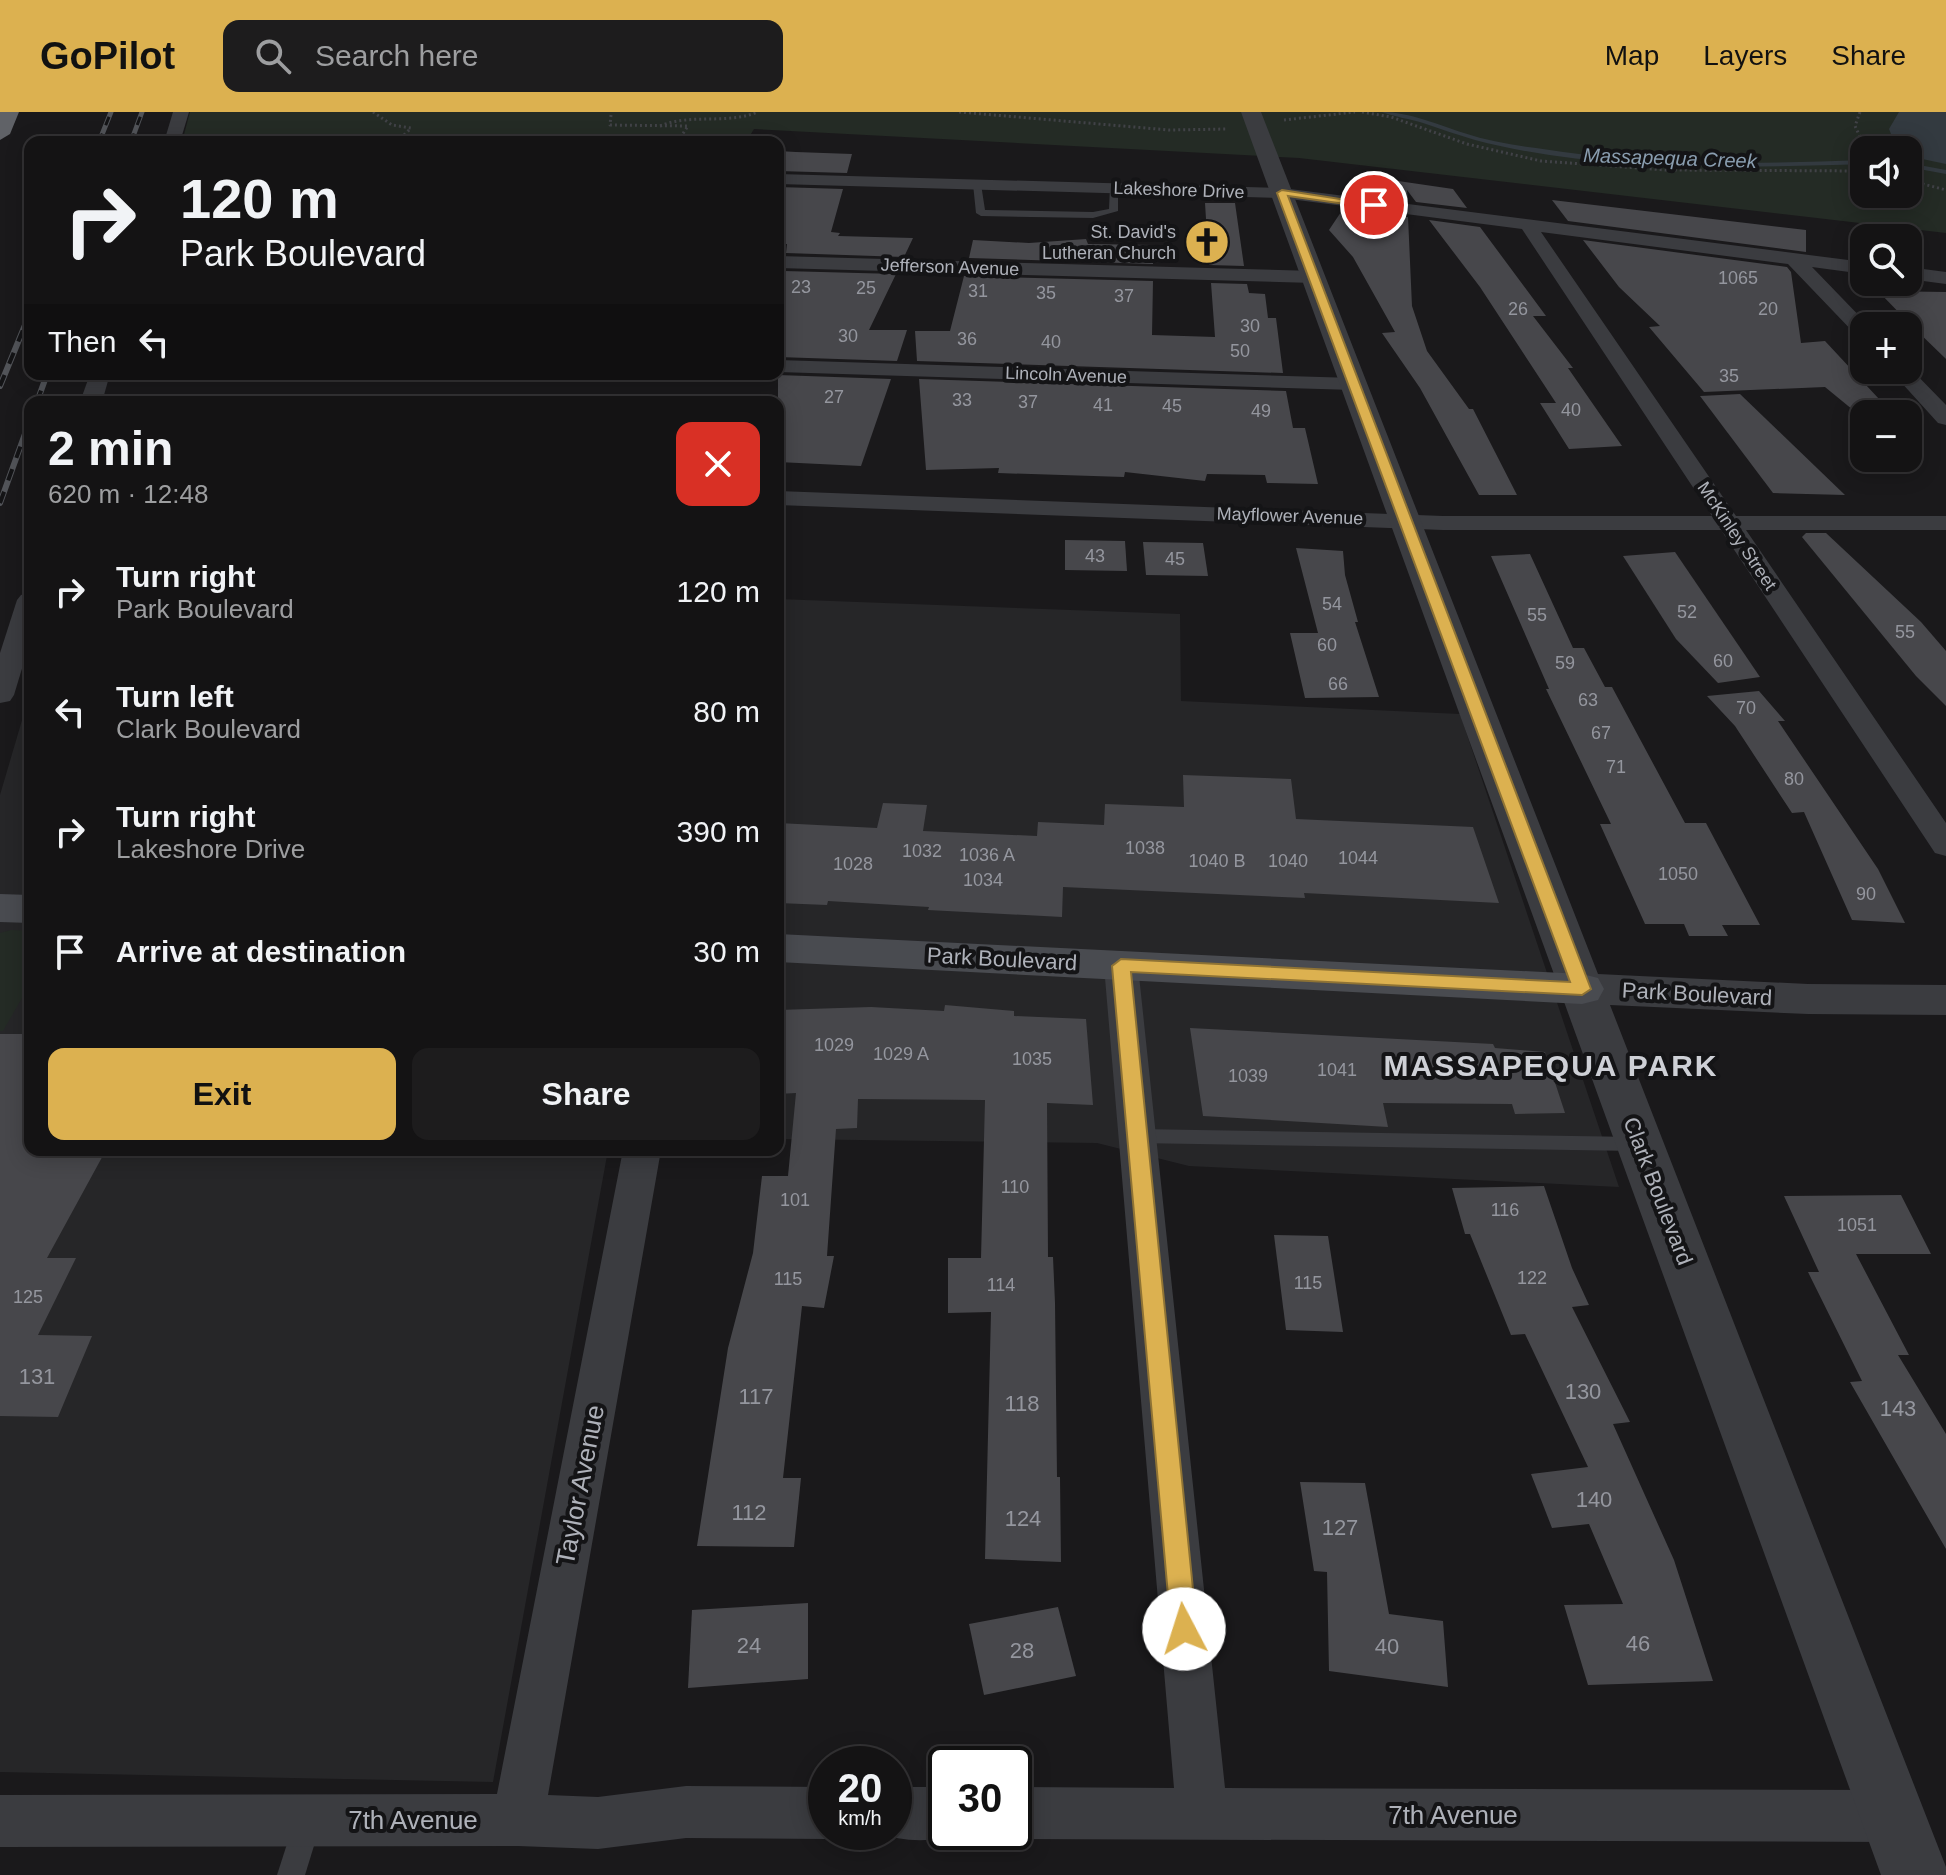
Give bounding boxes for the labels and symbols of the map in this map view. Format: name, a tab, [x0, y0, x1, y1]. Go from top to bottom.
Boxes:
water label: Massapequa Creek	[1583, 144, 1758, 172]
pin	[1340, 171, 1408, 239]
street label: Lakeshore Drive	[1113, 178, 1245, 202]
church icon: St. David's Lutheran Church	[1183, 218, 1231, 266]
place label: St. David's Lutheran Church	[1042, 222, 1176, 263]
street label: Jefferson Avenue	[880, 255, 1020, 279]
house number: 1065	[1718, 268, 1758, 288]
house number: 23	[791, 277, 811, 297]
house number: 25	[856, 278, 876, 298]
house number: 31	[968, 281, 988, 301]
house number: 35	[1036, 283, 1056, 303]
house number: 37	[1114, 286, 1134, 306]
house number: 26	[1508, 299, 1528, 319]
house number: 20	[1758, 299, 1778, 319]
house number: 30	[1240, 316, 1260, 336]
house number: 30	[838, 326, 858, 346]
house number: 36	[957, 329, 977, 349]
house number: 40	[1041, 332, 1061, 352]
house number: 50	[1230, 341, 1250, 361]
street label: Lincoln Avenue	[1005, 363, 1127, 387]
house number: 35	[1719, 366, 1739, 386]
house number: 27	[824, 387, 844, 407]
house number: 33	[952, 390, 972, 410]
house number: 37	[1018, 392, 1038, 412]
house number: 41	[1093, 395, 1113, 415]
house number: 45	[1162, 396, 1182, 416]
house number: 40	[1561, 400, 1581, 420]
house number: 49	[1251, 401, 1271, 421]
street label: McKinley Street	[1693, 478, 1781, 594]
street label: Mayflower Avenue	[1216, 503, 1364, 529]
house number: 43	[1085, 546, 1105, 566]
house number: 45	[1165, 549, 1185, 569]
house number: 54	[1322, 594, 1342, 614]
house number: 52	[1677, 602, 1697, 622]
house number: 55	[1527, 605, 1547, 625]
house number: 55	[1895, 622, 1915, 642]
house number: 60	[1317, 635, 1337, 655]
house number: 60	[1713, 651, 1733, 671]
house number: 59	[1555, 653, 1575, 673]
house number: 66	[1328, 674, 1348, 694]
house number: 63	[1578, 690, 1598, 710]
house number: 70	[1736, 698, 1756, 718]
house number: 67	[1591, 723, 1611, 743]
house number: 71	[1606, 757, 1626, 777]
house number: 80	[1784, 769, 1804, 789]
house number: 1038	[1125, 838, 1165, 858]
house number: 1032	[902, 841, 942, 861]
house number: 1036 A	[959, 845, 1015, 865]
house number: 1044	[1338, 848, 1378, 868]
house number: 1040 B	[1188, 851, 1246, 871]
house number: 1040	[1268, 851, 1308, 871]
house number: 1028	[833, 854, 873, 874]
house number: 1050	[1658, 864, 1698, 884]
house number: 1034	[963, 870, 1003, 890]
house number: 90	[1856, 884, 1876, 904]
street label: Park Boulevard	[926, 943, 1078, 975]
street label: Park Boulevard	[1621, 978, 1773, 1010]
house number: 1029	[814, 1035, 854, 1055]
house number: 1029 A	[873, 1044, 929, 1064]
house number: 1035	[1012, 1049, 1052, 1069]
district label: MASSAPEQUA PARK	[1383, 1049, 1719, 1082]
house number: 1041	[1317, 1060, 1357, 1080]
house number: 1039	[1228, 1066, 1268, 1086]
street label: Clark Boulevard	[1618, 1113, 1698, 1269]
house number: 110	[1001, 1177, 1029, 1197]
house number: 101	[780, 1190, 810, 1210]
house number: 116	[1491, 1200, 1519, 1220]
house number: 1051	[1837, 1215, 1877, 1235]
house number: 122	[1517, 1268, 1547, 1288]
house number: 115	[774, 1269, 802, 1289]
house number: 115	[1294, 1273, 1322, 1293]
house number: 114	[987, 1275, 1015, 1295]
house number: 125	[13, 1287, 43, 1307]
house number: 131	[19, 1364, 55, 1389]
house number: 130	[1565, 1379, 1601, 1404]
house number: 117	[738, 1384, 774, 1409]
house number: 118	[1004, 1391, 1040, 1416]
house number: 143	[1880, 1396, 1916, 1421]
street label: Taylor Avenue	[550, 1402, 610, 1568]
house number: 140	[1576, 1487, 1612, 1512]
house number: 112	[731, 1500, 767, 1525]
house number: 124	[1005, 1506, 1041, 1531]
house number: 127	[1322, 1515, 1358, 1540]
position arrow	[1142, 1587, 1226, 1671]
house number: 46	[1626, 1631, 1650, 1656]
house number: 24	[737, 1633, 761, 1658]
house number: 40	[1375, 1634, 1399, 1659]
house number: 28	[1010, 1638, 1034, 1663]
speed limit sign: 30	[928, 1746, 1032, 1850]
street label: 7th Avenue	[1388, 1800, 1518, 1830]
street label: 7th Avenue	[348, 1805, 478, 1835]

